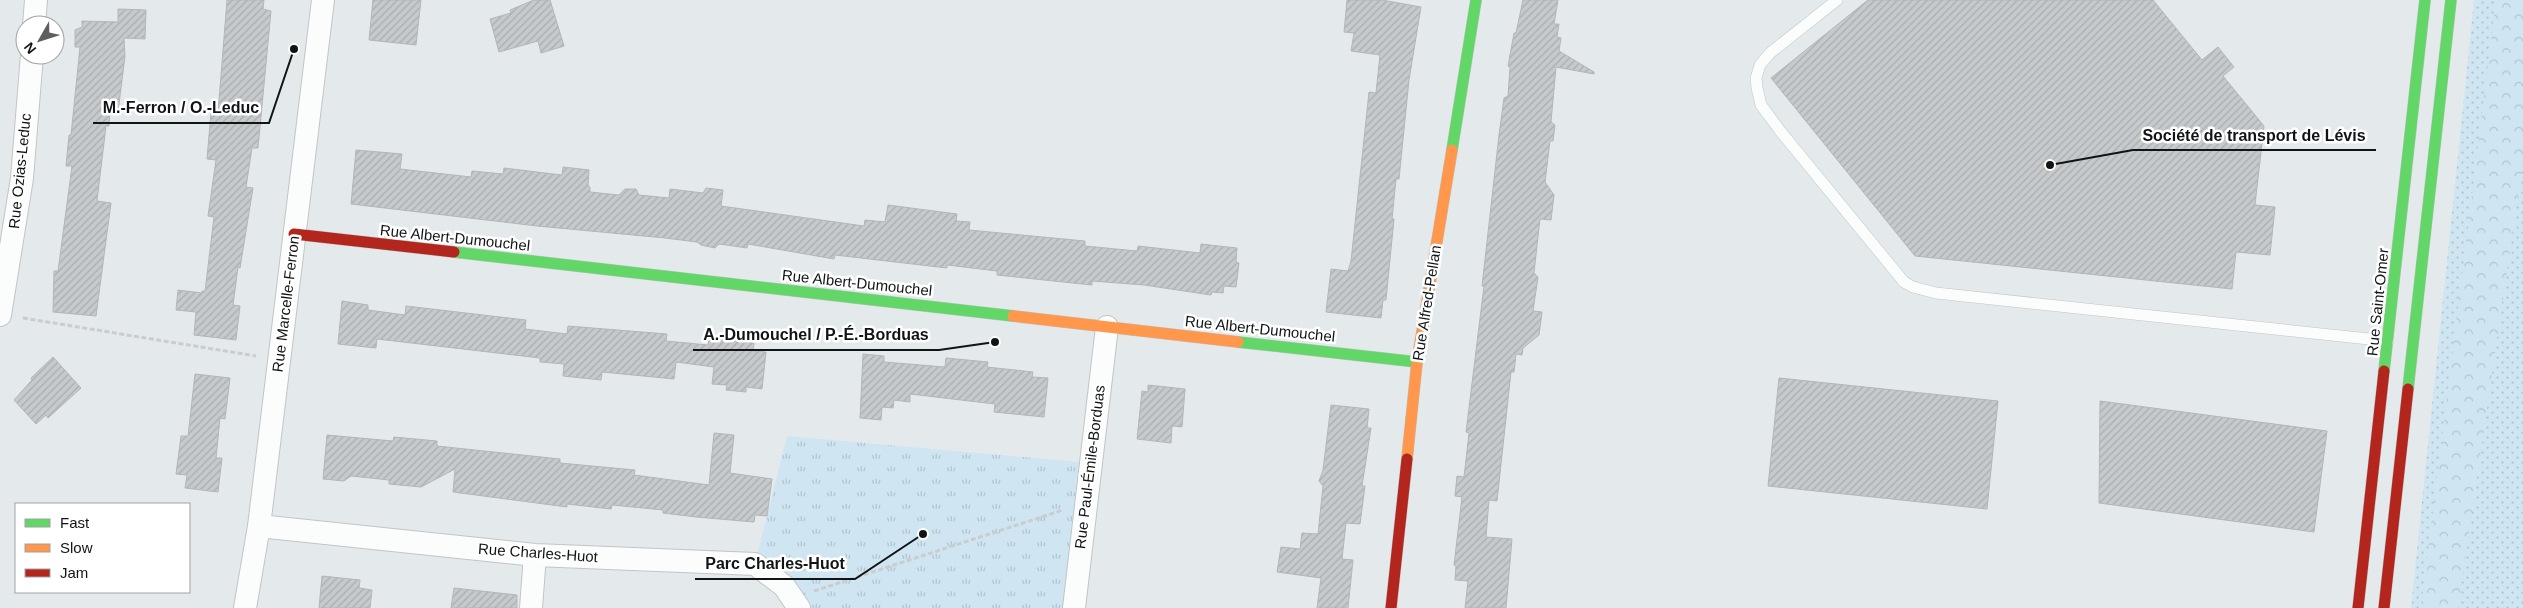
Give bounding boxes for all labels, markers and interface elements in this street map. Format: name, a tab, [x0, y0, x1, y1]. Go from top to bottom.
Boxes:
north arrow	[15, 15, 65, 65]
text: N	[20, 39, 39, 57]
callout: M.-Ferron / O.-Leduc	[93, 92, 269, 123]
text: M.-Ferron / O.-Leduc	[103, 99, 259, 116]
street label: Rue Ozias-Leduc	[5, 112, 34, 229]
callout: Société de transport de Lévis	[2133, 119, 2376, 150]
text: Société de transport de Lévis	[2142, 127, 2366, 144]
street label: Rue Albert-Dumouchel	[379, 221, 531, 254]
street label: Rue Marcelle-Ferron	[269, 235, 302, 373]
street label: Rue Alfred-Pellan	[1409, 244, 1444, 362]
street label: Rue Saint-Omer	[2363, 247, 2392, 357]
street label: Rue Albert-Dumouchel	[781, 266, 933, 299]
street label: Rue Albert-Dumouchel	[1184, 312, 1336, 345]
callout: A.-Dumouchel / P.-É.-Borduas	[693, 319, 939, 350]
text: A.-Dumouchel / P.-É.-Borduas	[703, 325, 929, 343]
street label: Rue Paul-Émile-Borduas	[1071, 384, 1108, 550]
legend	[15, 503, 190, 593]
text: Fast	[60, 514, 90, 531]
text: Slow	[60, 539, 93, 556]
street label: Rue Charles-Huot	[478, 540, 599, 565]
callout: Parc Charles-Huot	[695, 548, 855, 579]
text: Parc Charles-Huot	[705, 555, 845, 572]
text: Jam	[60, 564, 88, 581]

